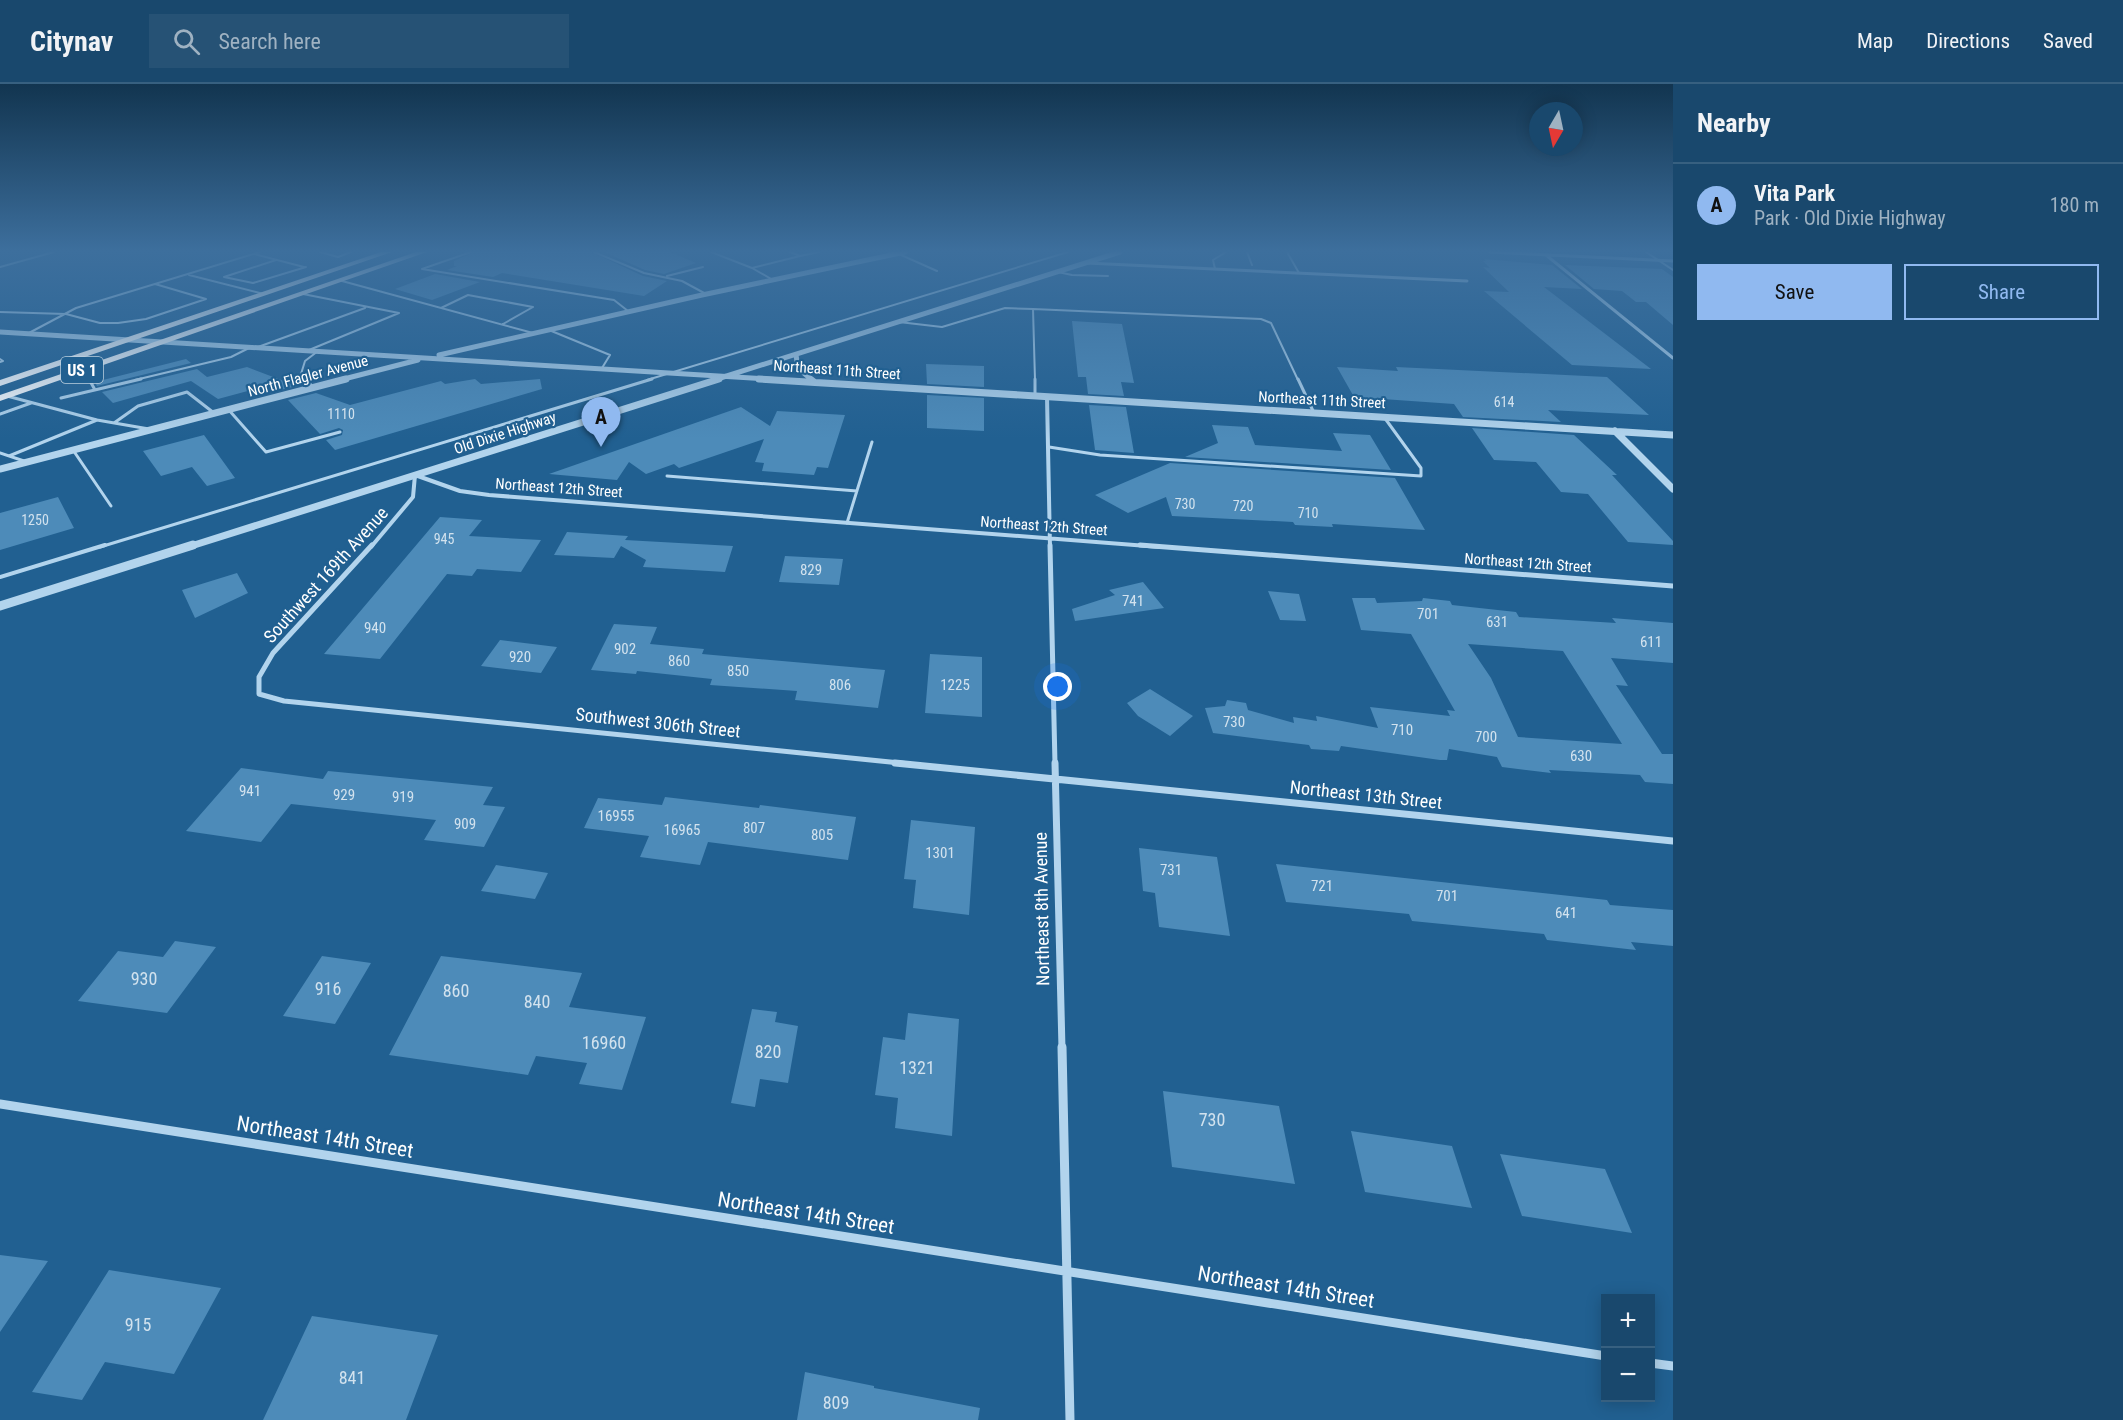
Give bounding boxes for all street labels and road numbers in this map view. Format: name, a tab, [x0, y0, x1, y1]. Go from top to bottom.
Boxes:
street label: North Flagler Avenue	[246, 351, 370, 401]
road number: US 1	[61, 357, 103, 383]
street label: Northeast 11th Street	[773, 357, 901, 383]
street label: Northeast 11th Street	[1258, 388, 1386, 412]
street label: Old Dixie Highway	[452, 408, 558, 458]
street label: Northeast 12th Street	[495, 475, 623, 501]
street label: Southwest 169th Avenue	[259, 502, 392, 647]
street label: Northeast 12th Street	[980, 513, 1108, 539]
street label: Northeast 12th Street	[1464, 550, 1592, 576]
street label: Southwest 306th Street	[574, 703, 742, 742]
street label: Northeast 13th Street	[1289, 776, 1443, 813]
street label: Northeast 8th Avenue	[1030, 832, 1053, 986]
street label: Northeast 14th Street	[235, 1111, 415, 1163]
street label: Northeast 14th Street	[716, 1187, 896, 1239]
street label: Northeast 14th Street	[1196, 1261, 1376, 1313]

